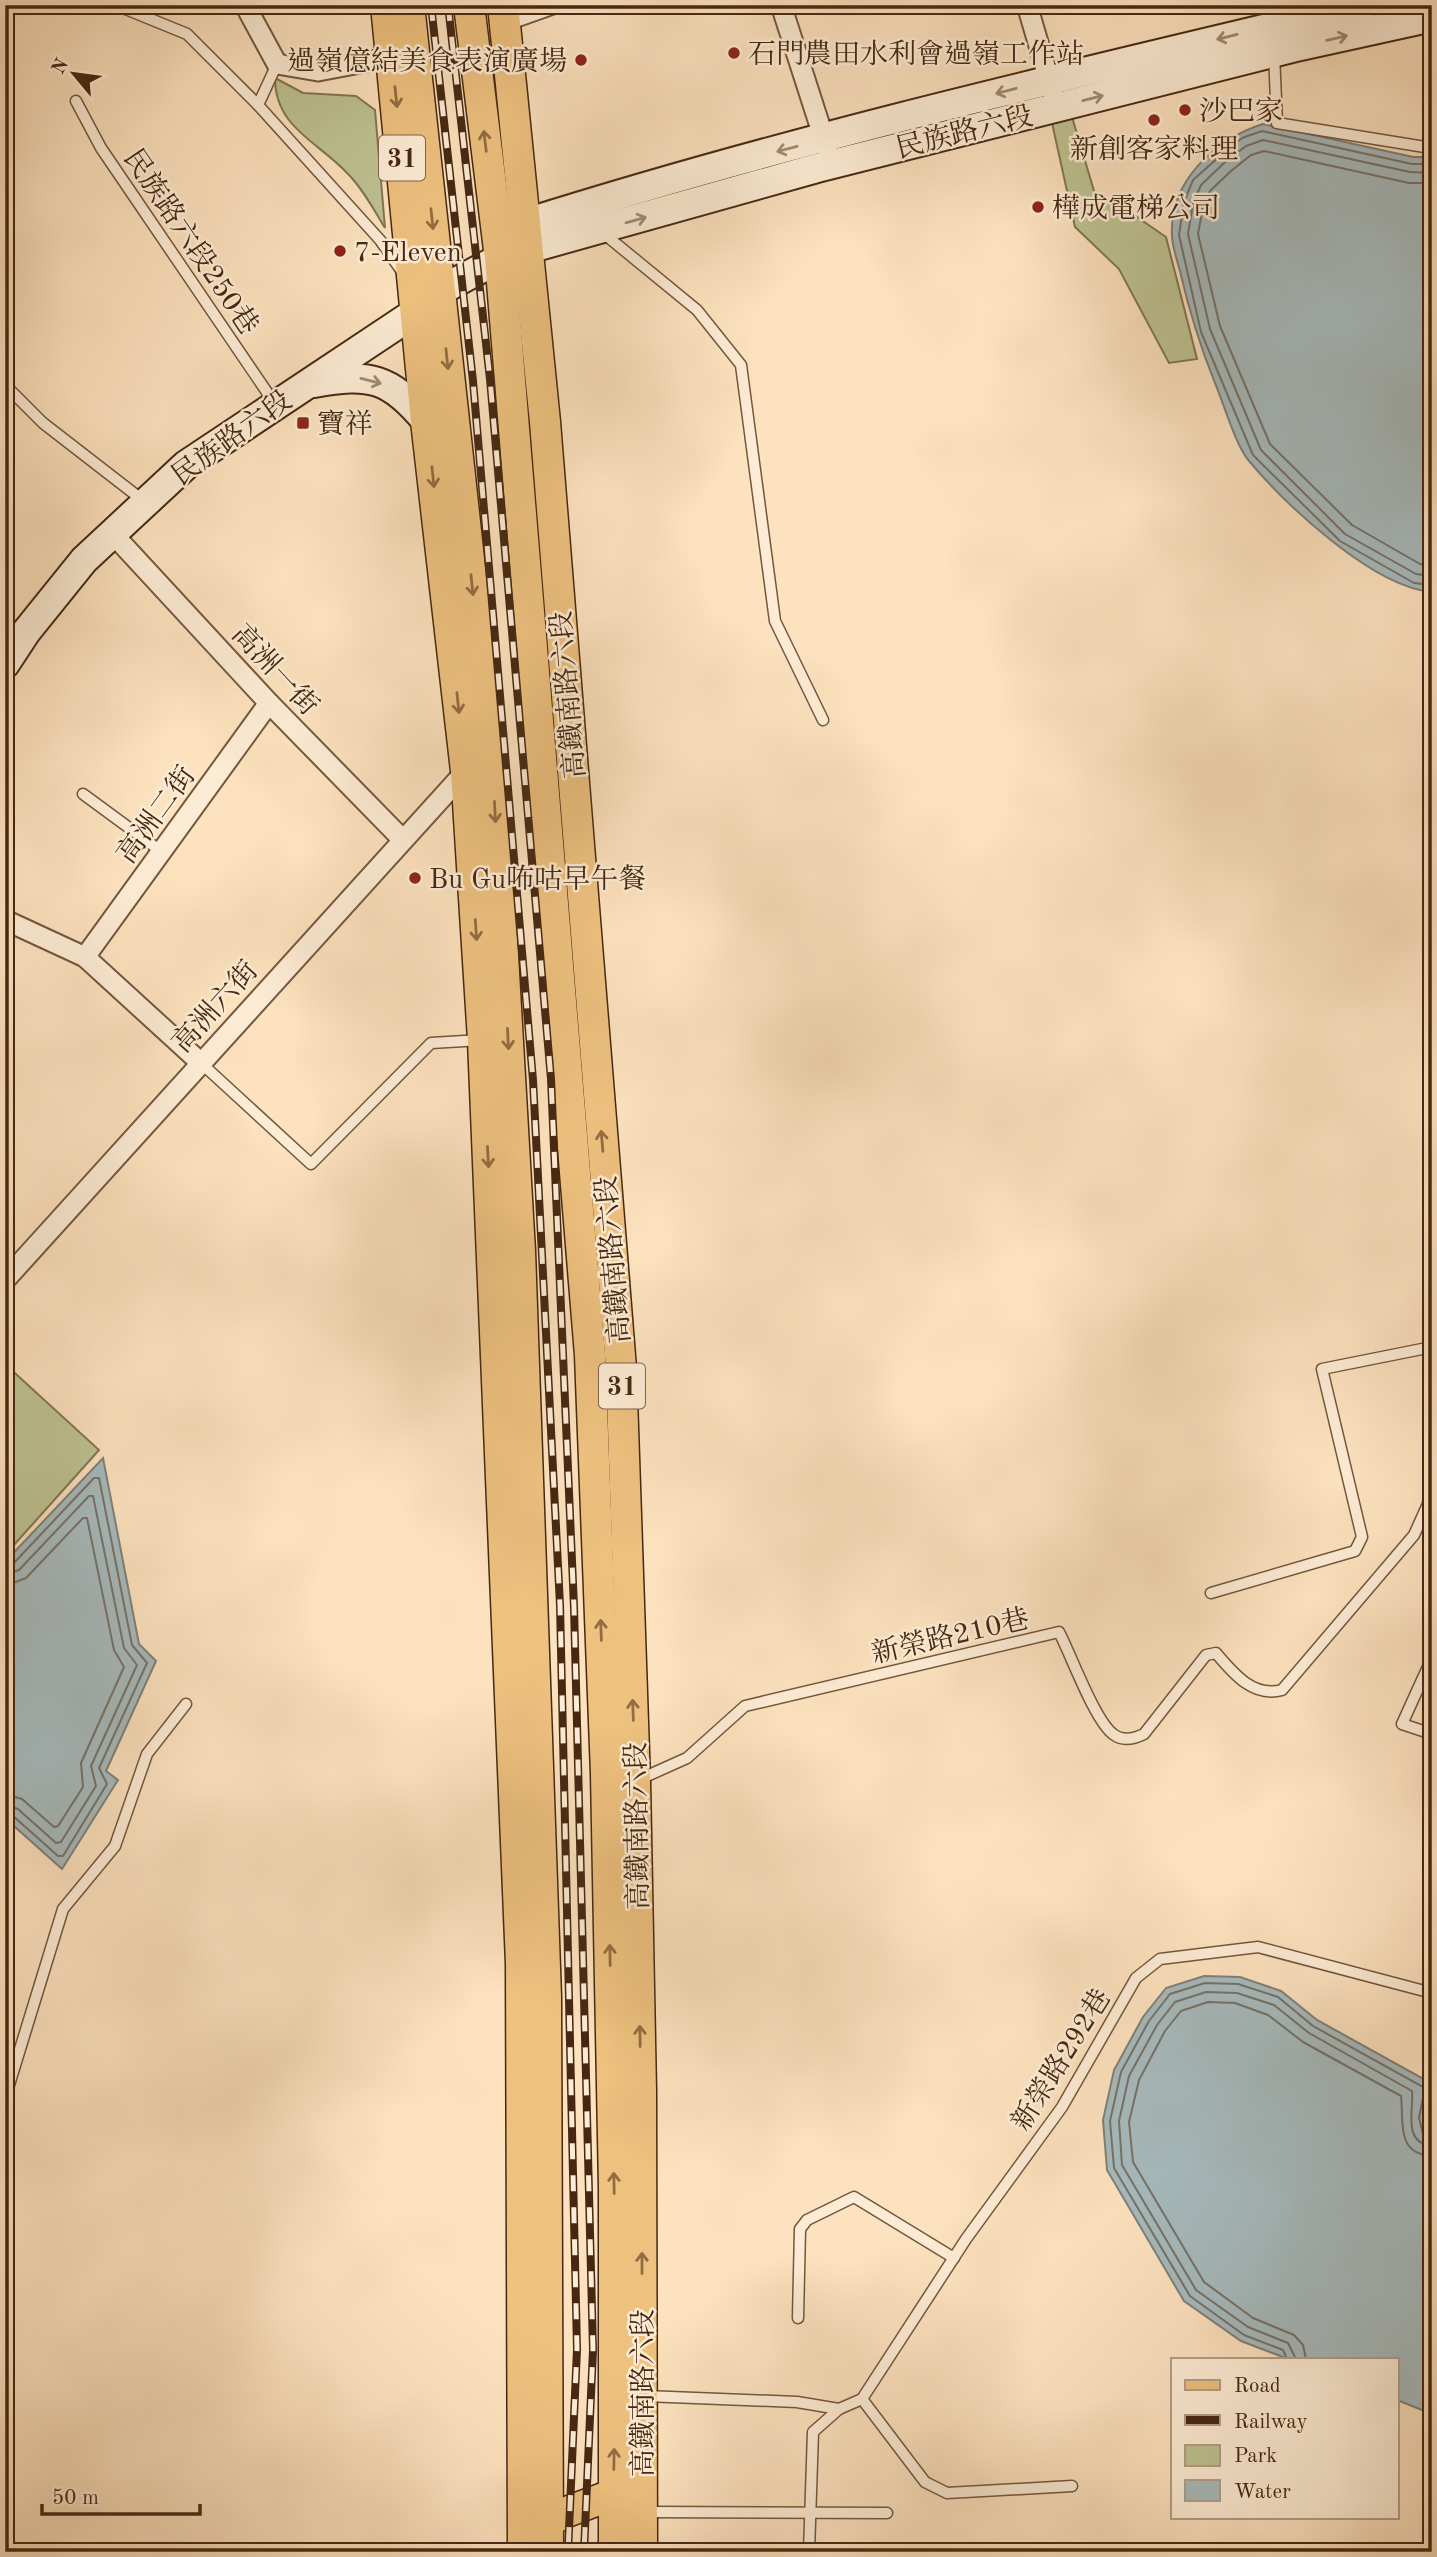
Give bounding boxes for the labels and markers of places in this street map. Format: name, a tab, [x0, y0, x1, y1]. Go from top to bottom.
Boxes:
place label: 石門農田水利會過嶺工作站	[748, 39, 1084, 70]
marker: 石門農田水利會過嶺工作站	[726, 45, 742, 61]
place label: 過嶺億結美食表演廣場	[287, 46, 567, 77]
marker: 過嶺億結美食表演廣場	[573, 52, 589, 68]
place label: 沙巴家	[1199, 96, 1283, 127]
marker: 沙巴家	[1177, 102, 1193, 118]
marker: 新創客家料理	[1146, 112, 1162, 128]
place label: 新創客家料理	[1070, 134, 1238, 165]
place label: 樺成電梯公司	[1052, 193, 1220, 224]
marker: 樺成電梯公司	[1030, 199, 1046, 215]
place label: 7-Eleven	[354, 240, 462, 268]
marker: 7-Eleven	[332, 243, 348, 259]
place label: 寶祥	[317, 409, 373, 440]
marker: 寶祥	[295, 415, 311, 431]
place label: Bu Gu咘咕早午餐	[429, 864, 646, 895]
marker: Bu Gu咘咕早午餐	[407, 870, 423, 886]

